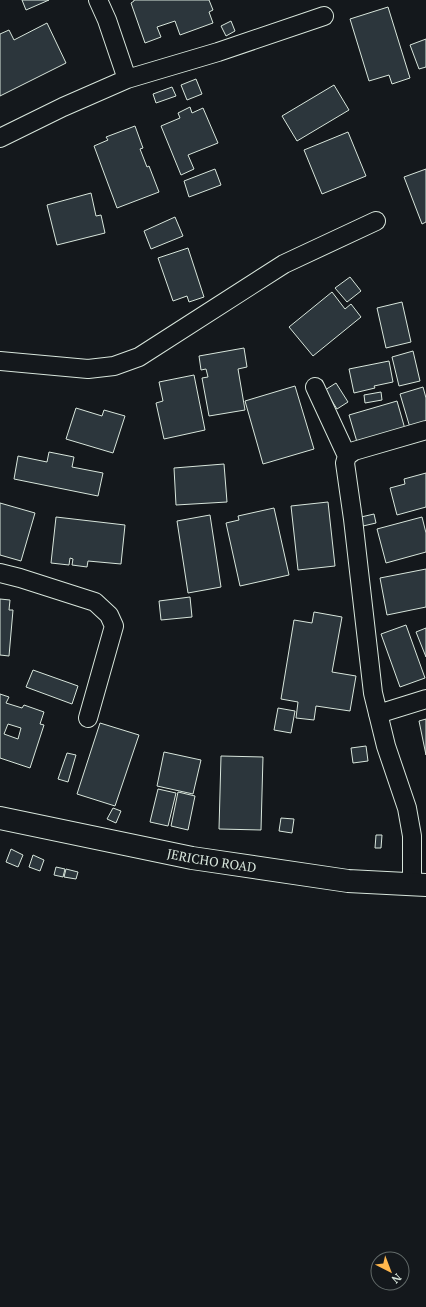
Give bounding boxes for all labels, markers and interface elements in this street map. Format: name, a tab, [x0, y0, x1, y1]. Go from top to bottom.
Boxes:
street label: JERICHO ROAD	[165, 844, 258, 876]
north arrow	[370, 1251, 410, 1291]
text: N	[388, 1270, 404, 1287]

